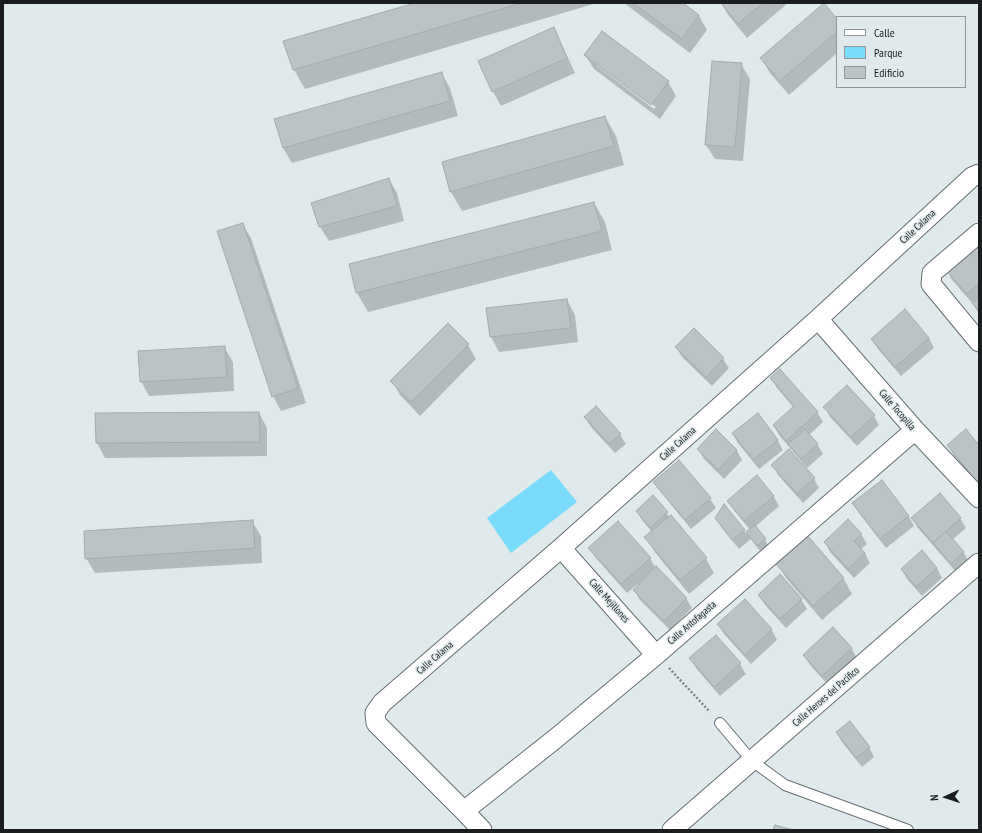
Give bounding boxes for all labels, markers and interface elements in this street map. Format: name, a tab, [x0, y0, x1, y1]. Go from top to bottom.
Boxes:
legend	[836, 16, 966, 88]
text: Calle	[874, 25, 895, 40]
text: Parque	[874, 45, 903, 60]
text: Edificio	[874, 65, 904, 80]
street label: Calle Calama	[898, 207, 938, 247]
street label: Calle Tocopilla	[876, 387, 918, 433]
street label: Calle Calama	[657, 425, 699, 463]
street label: Calle Mejillones	[586, 577, 632, 625]
street label: Calle Antofagasta	[665, 599, 719, 647]
street label: Calle Calama	[414, 639, 456, 677]
street label: Calle Heroes del Pacifico	[790, 665, 862, 729]
north arrow	[926, 777, 966, 817]
text: N	[927, 794, 941, 801]

